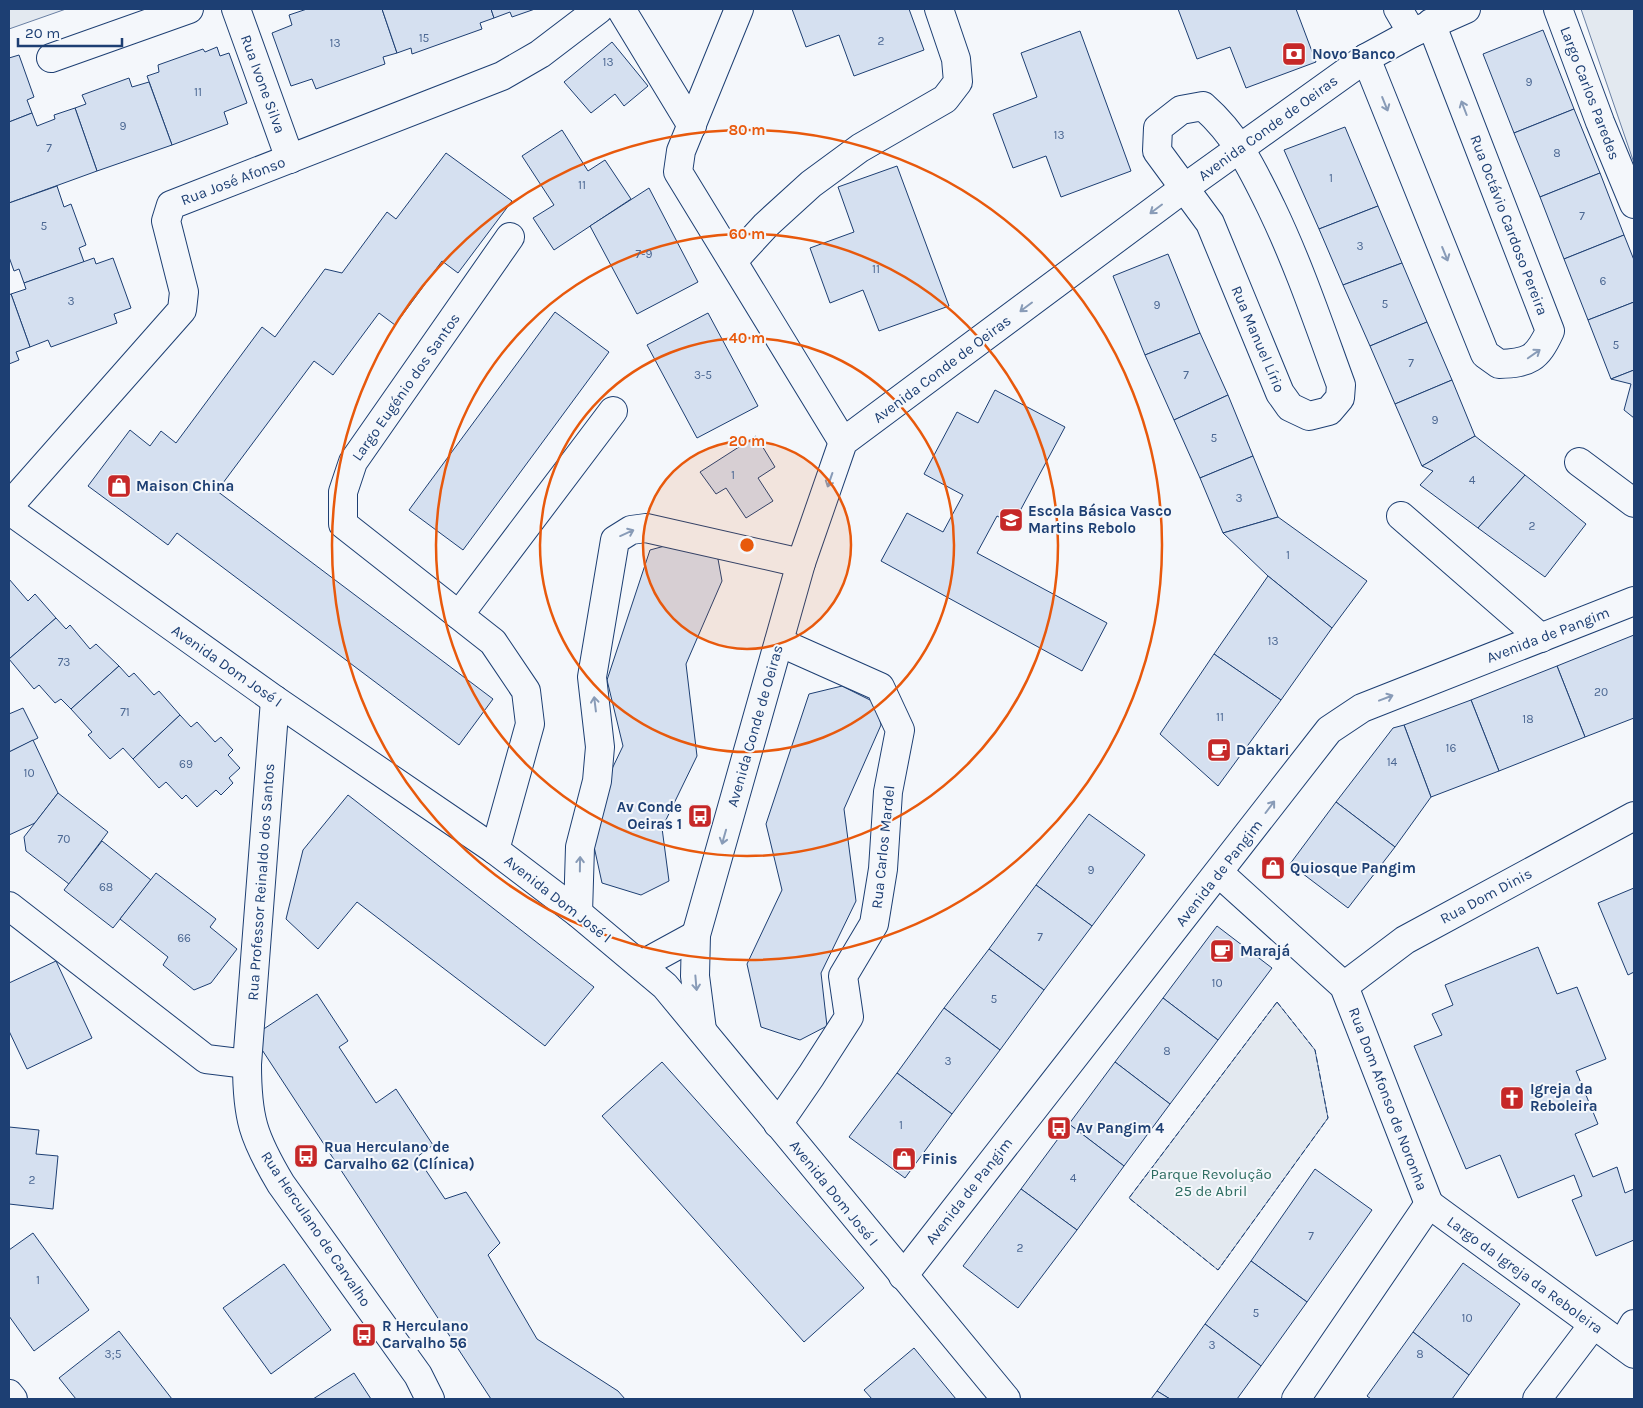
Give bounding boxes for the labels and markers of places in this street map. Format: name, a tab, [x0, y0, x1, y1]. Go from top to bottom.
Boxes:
bank icon: Novo Banco	[1281, 41, 1307, 67]
place label: Novo Banco	[1312, 45, 1396, 63]
shop icon: Maison China	[106, 473, 132, 499]
place label: Maison China	[136, 477, 234, 495]
place label: Escola Básica Vasco Martins Rebolo	[1028, 502, 1172, 537]
school or university icon: Escola Básica Vasco Martins Rebolo	[998, 507, 1024, 533]
centre of rings	[738, 536, 756, 554]
cafe icon: Daktari	[1206, 737, 1232, 763]
place label: Daktari	[1236, 741, 1289, 759]
place label: Av Conde Oeiras 1	[617, 798, 682, 833]
bus stop icon: Av Conde Oeiras 1	[687, 803, 713, 829]
shop icon: Quiosque Pangim	[1260, 855, 1286, 881]
place label: Quiosque Pangim	[1290, 859, 1416, 877]
cafe icon: Marajá	[1209, 938, 1235, 964]
place label: Marajá	[1240, 942, 1290, 960]
place label: Igreja da Reboleira	[1530, 1080, 1597, 1115]
church icon: Igreja da Reboleira	[1499, 1085, 1525, 1111]
bus stop icon: Av Pangim 4	[1046, 1115, 1072, 1141]
place label: Av Pangim 4	[1076, 1119, 1164, 1137]
place label: Rua Herculano de Carvalho 62 (Clínica)	[324, 1138, 475, 1173]
bus stop icon: Rua Herculano de Carvalho 62 (Clínica)	[293, 1143, 319, 1169]
shop icon: Finis	[891, 1146, 917, 1172]
place label: Finis	[922, 1150, 957, 1168]
place label: R Herculano Carvalho 56	[382, 1317, 468, 1352]
bus stop icon: R Herculano Carvalho 56	[351, 1322, 377, 1348]

